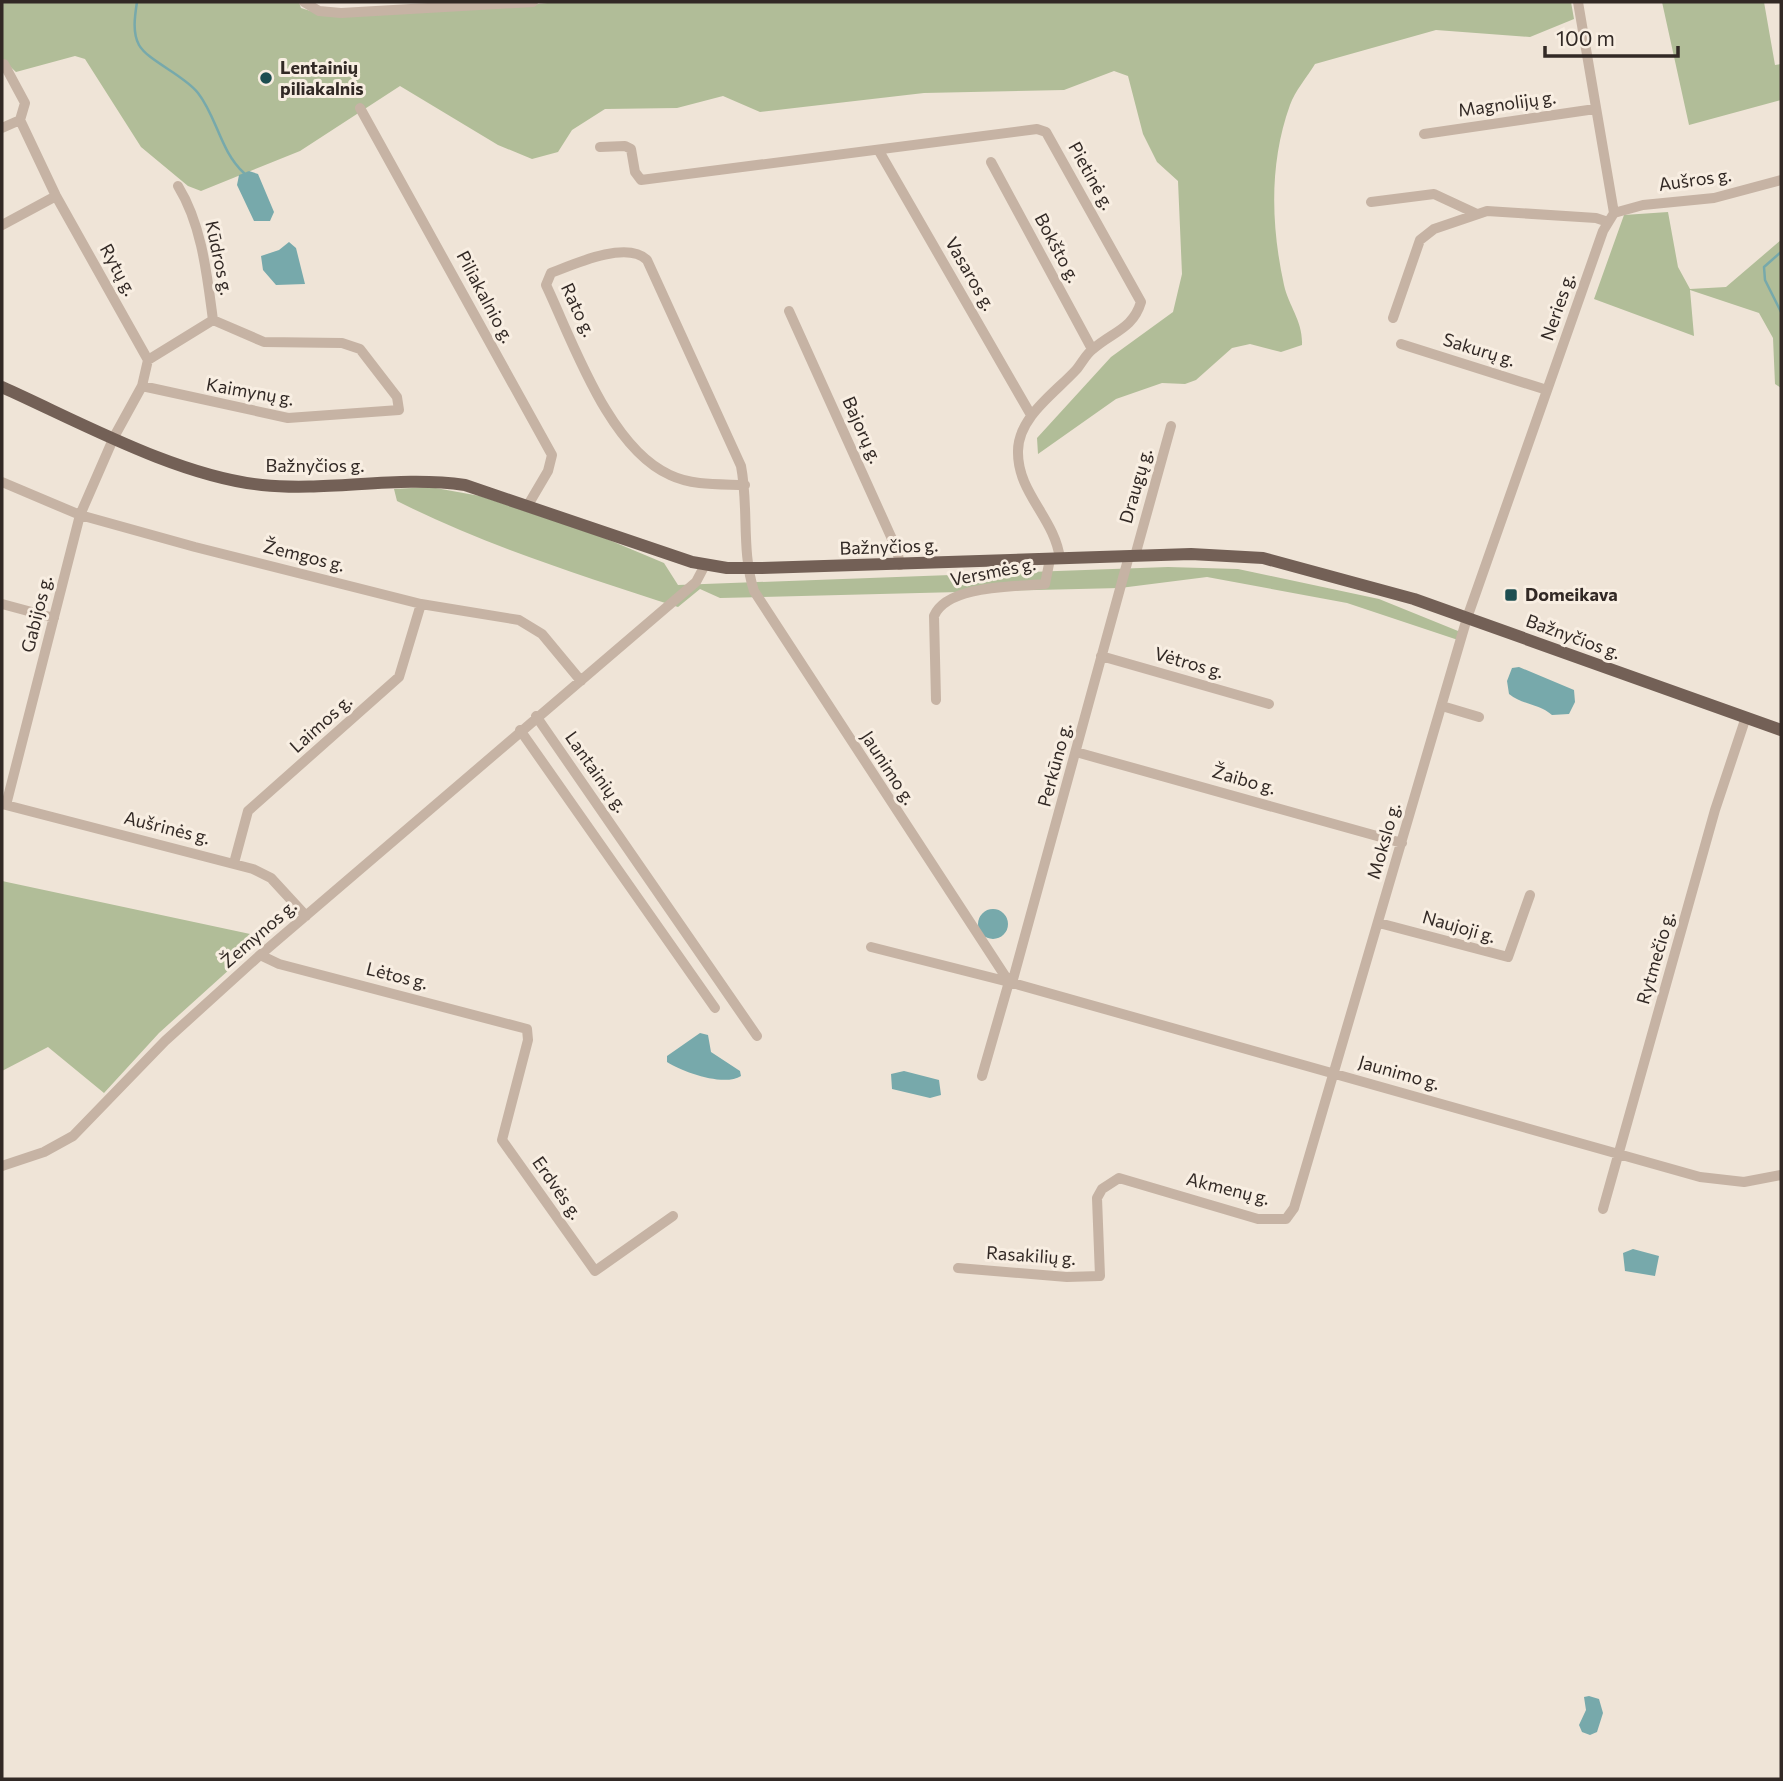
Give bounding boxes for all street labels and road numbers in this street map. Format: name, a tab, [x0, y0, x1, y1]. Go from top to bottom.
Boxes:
street label: Magnolijų g.	[1457, 85, 1557, 121]
street label: Pietinė g.	[1064, 138, 1120, 213]
street label: Aušros g.	[1657, 163, 1733, 195]
street label: Bokšto g.	[1030, 209, 1085, 286]
street label: Kūdros g.	[201, 219, 239, 297]
street label: Vasaros g.	[941, 233, 1001, 314]
street label: Rytų g.	[96, 240, 142, 299]
street label: Piliakalnio g.	[452, 247, 519, 346]
street label: Neries g.	[1535, 270, 1579, 343]
street label: Rato g.	[557, 279, 601, 340]
street label: Sakurų g.	[1440, 328, 1518, 370]
street label: Kaimynų g.	[205, 372, 296, 410]
street label: Bajorų g.	[838, 393, 887, 467]
street label: Draugų g.	[1114, 446, 1156, 526]
street label: Bažnyčios g.	[266, 454, 364, 476]
street label: Bažnyčios g.	[839, 533, 939, 559]
street label: Žemgos g.	[261, 534, 347, 576]
street label: Versmės g.	[948, 552, 1037, 590]
street label: Gabijos g.	[16, 573, 56, 655]
street label: Bažnyčios g.	[1523, 609, 1624, 663]
street label: Vėtros g.	[1152, 642, 1226, 682]
street label: Laimos g.	[285, 690, 356, 757]
street label: Perkūno g.	[1032, 720, 1076, 809]
street label: Jaunimo g.	[857, 726, 921, 808]
street label: Lantainių g.	[561, 727, 633, 816]
street label: Žaibo g.	[1210, 760, 1279, 799]
street label: Mokslo g.	[1362, 800, 1404, 882]
street label: Aušrinės g.	[122, 806, 212, 848]
street label: Žemynos g.	[216, 894, 301, 972]
street label: Naujoji g.	[1420, 905, 1498, 947]
street label: Rytmečio g.	[1631, 909, 1679, 1007]
street label: Lėtos g.	[364, 957, 431, 993]
street label: Jaunimo g.	[1356, 1050, 1442, 1094]
street label: Erdvės g.	[528, 1152, 587, 1223]
street label: Akmenų g.	[1184, 1167, 1272, 1209]
street label: Rasakilių g.	[985, 1241, 1077, 1269]

